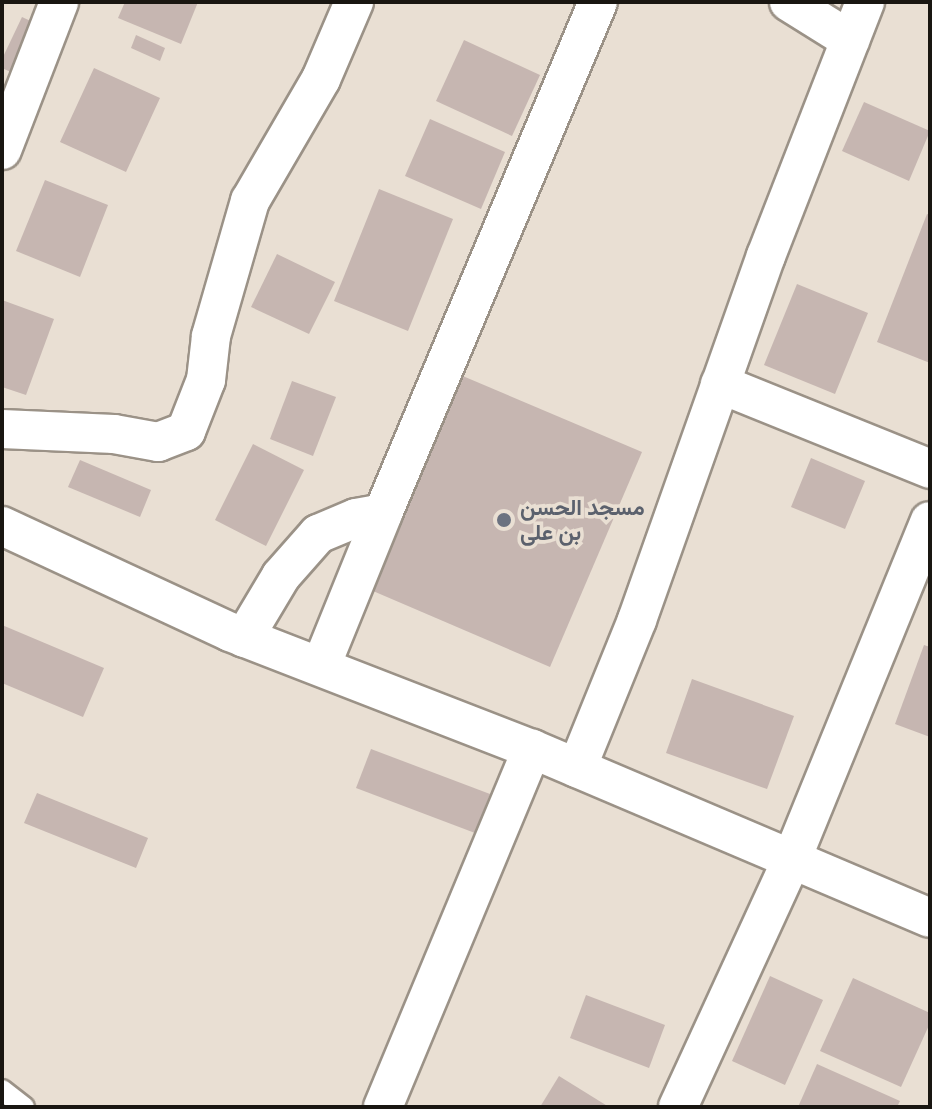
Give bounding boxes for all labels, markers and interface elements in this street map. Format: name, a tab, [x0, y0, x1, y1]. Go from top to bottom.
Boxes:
place label: مسجد الحسن بن على	[520, 494, 645, 546]
marker: مسجد الحسن بن على	[495, 511, 513, 529]

